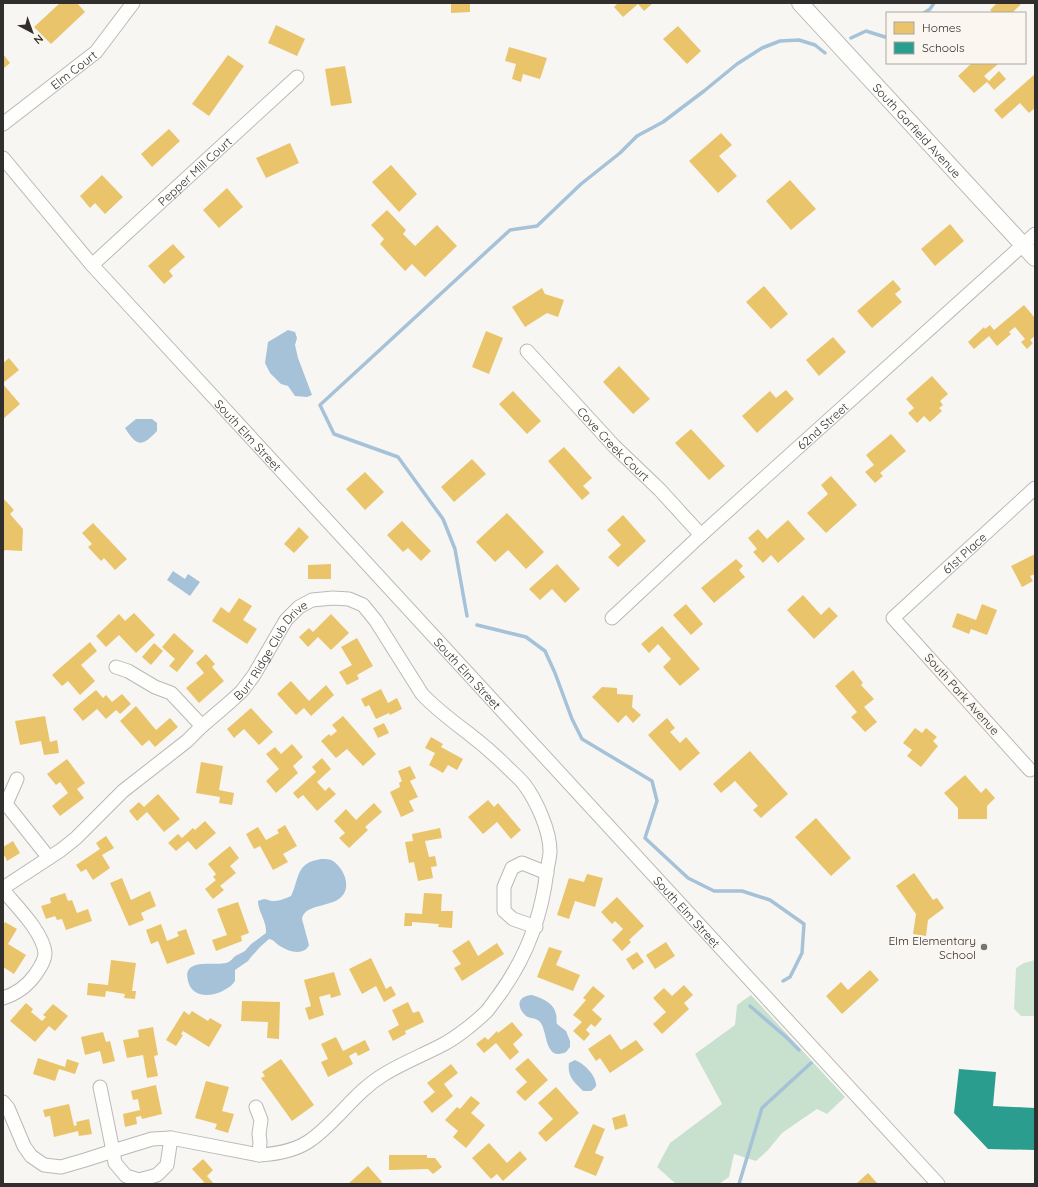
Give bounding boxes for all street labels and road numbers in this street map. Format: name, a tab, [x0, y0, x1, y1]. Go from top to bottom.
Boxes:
street label: Elm Court	[47, 47, 99, 92]
street label: South Garfield Avenue	[870, 80, 965, 181]
street label: Pepper Mill Court	[154, 133, 235, 209]
street label: South Elm Street	[212, 396, 285, 474]
street label: 62nd Street	[794, 399, 851, 452]
street label: Cove Creek Court	[574, 404, 653, 484]
street label: 61st Place	[939, 529, 989, 577]
street label: Burr Ridge Club Drive	[230, 596, 310, 703]
street label: South Elm Street	[431, 634, 504, 712]
street label: South Park Avenue	[921, 650, 1003, 738]
street label: South Elm Street	[651, 873, 724, 950]

